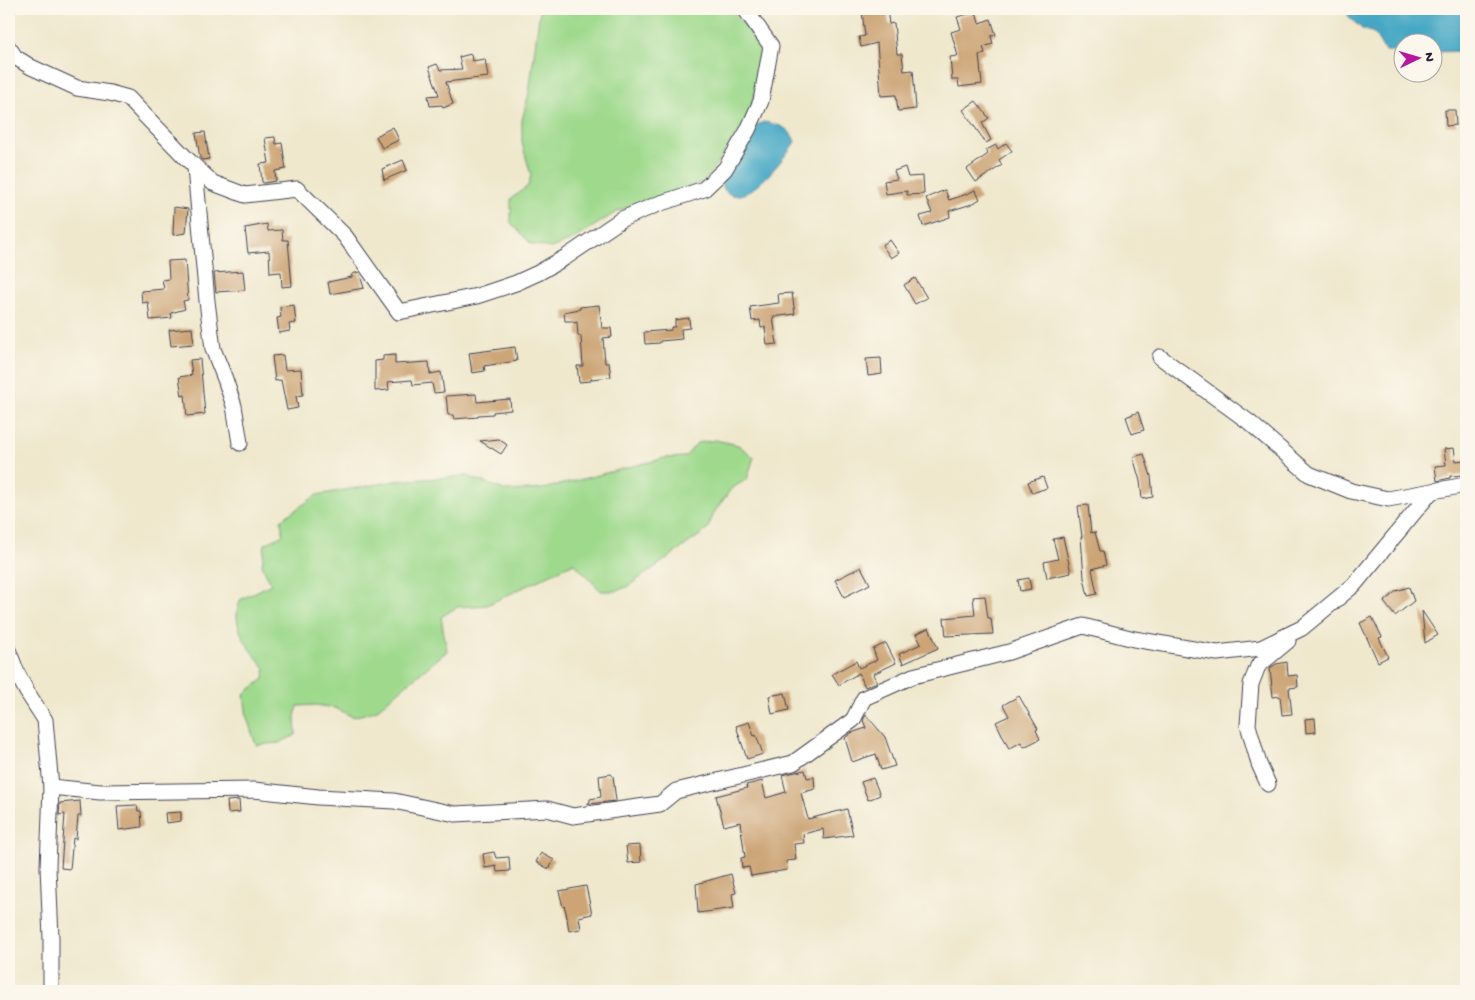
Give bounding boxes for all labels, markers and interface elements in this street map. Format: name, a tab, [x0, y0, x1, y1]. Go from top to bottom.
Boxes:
north arrow	[1392, 32, 1442, 82]
text: N	[1420, 52, 1437, 62]

